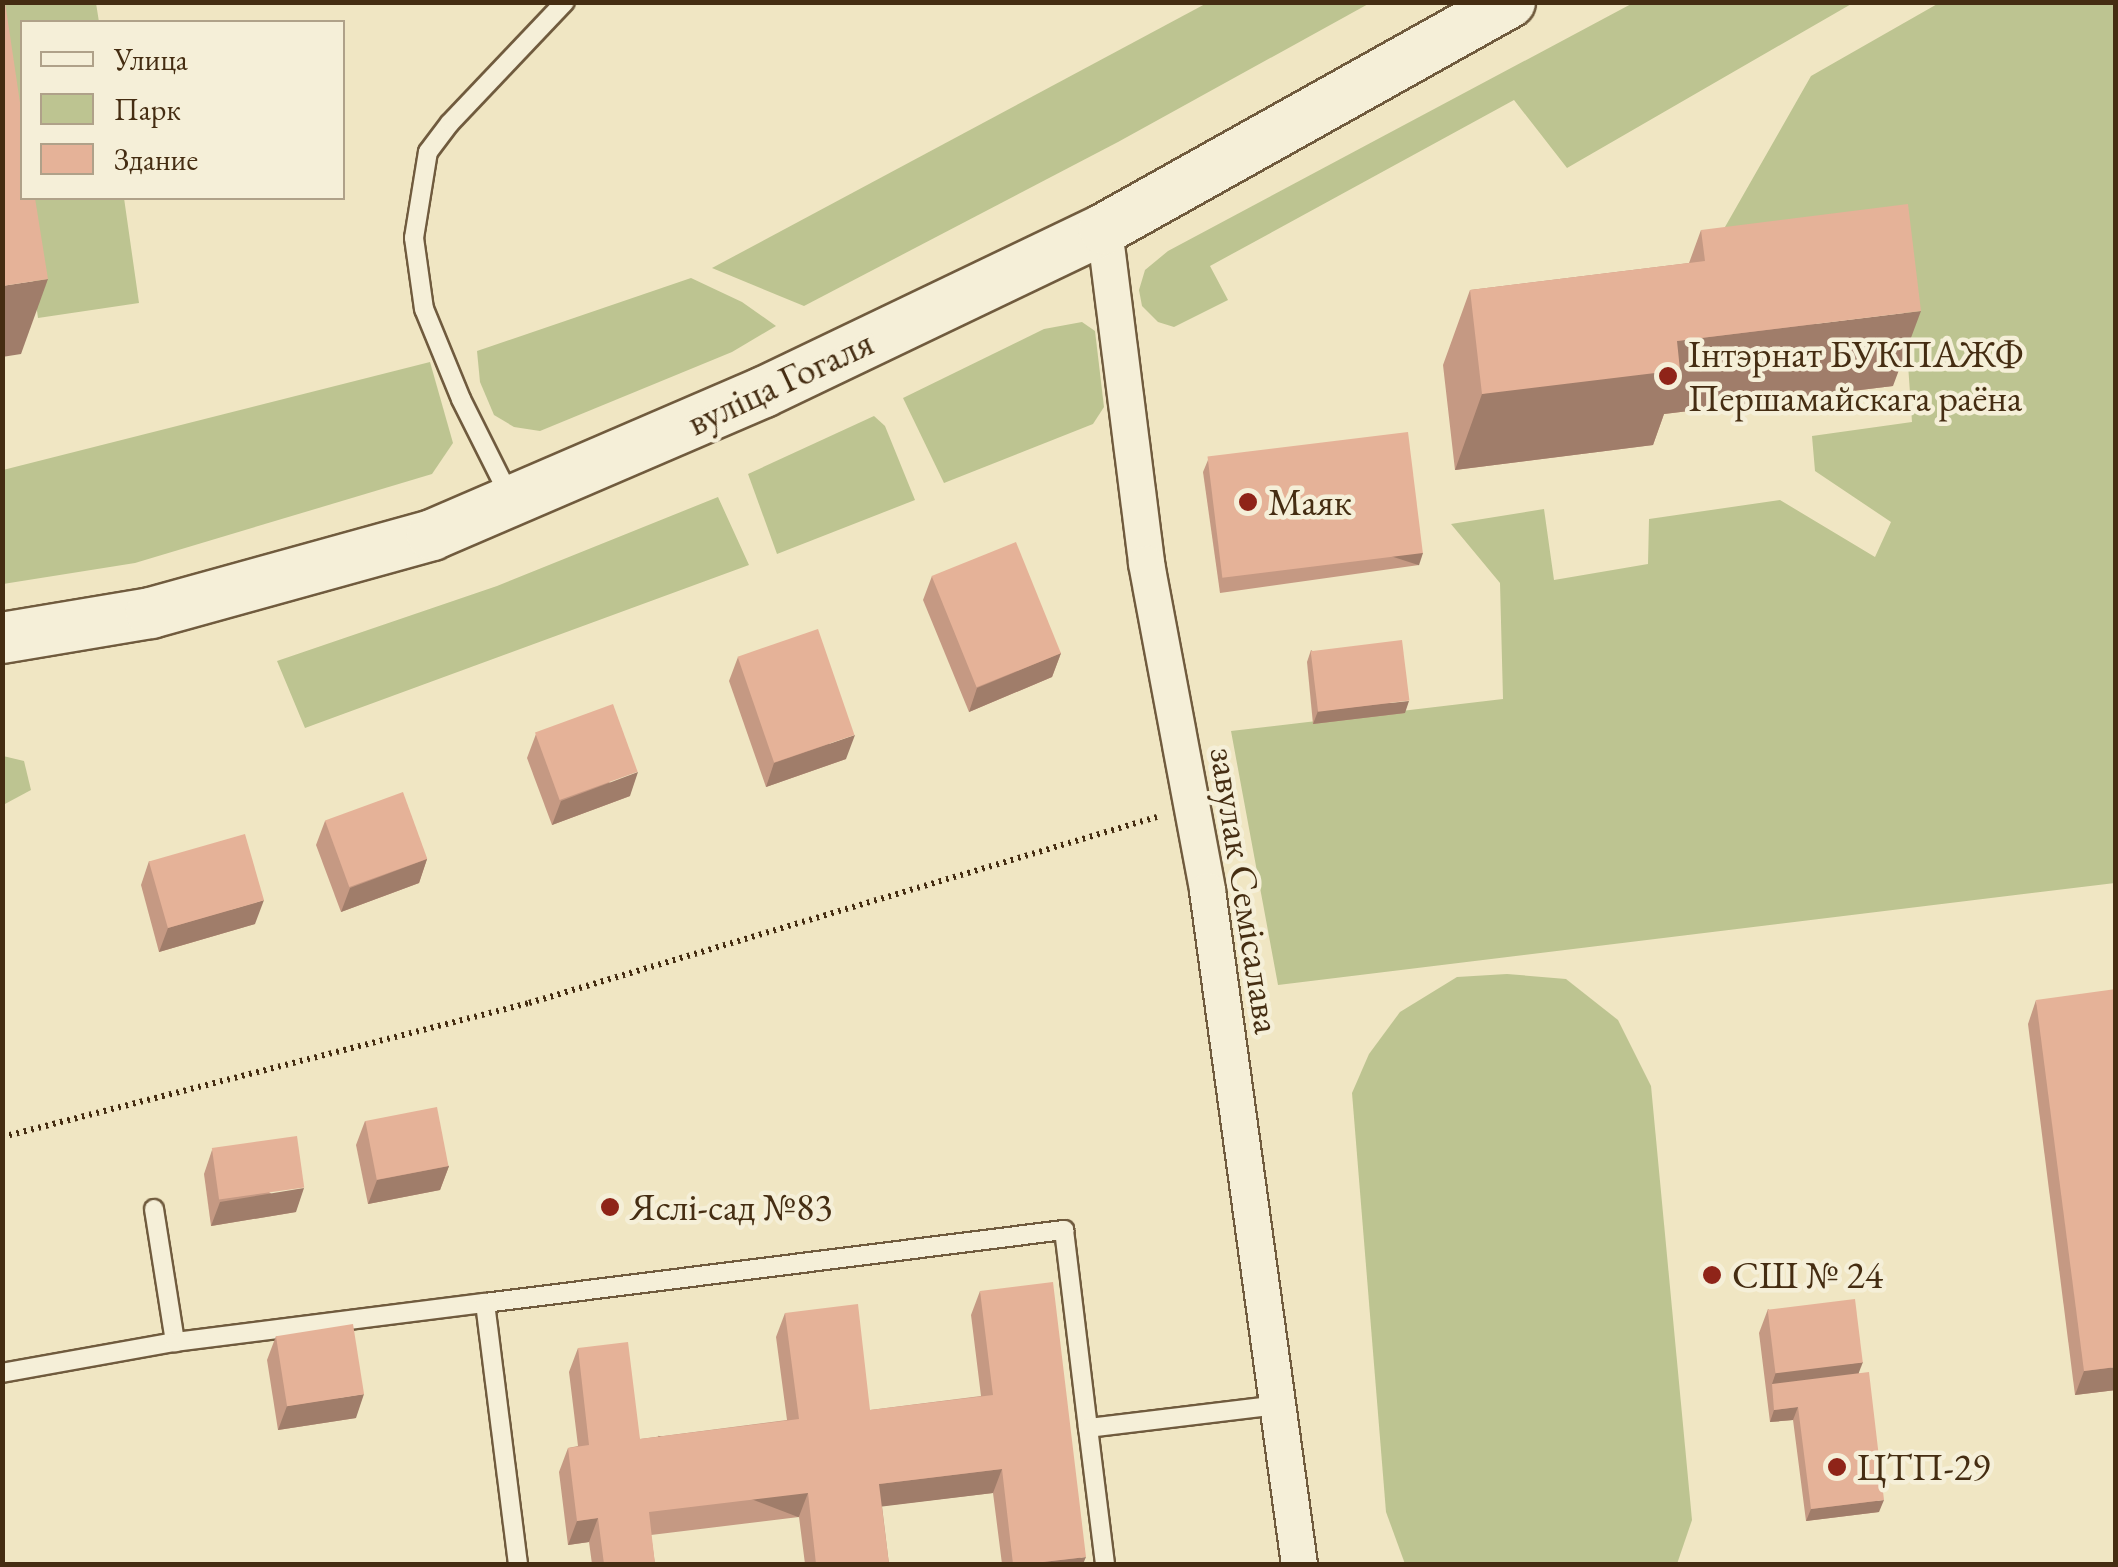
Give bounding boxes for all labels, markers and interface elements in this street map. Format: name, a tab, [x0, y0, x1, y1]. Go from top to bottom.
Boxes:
legend	[20, 20, 345, 200]
text: Улица	[114, 40, 188, 79]
text: Парк	[114, 90, 181, 129]
text: Здание	[114, 140, 198, 179]
street label: вуліца Гогаля	[680, 319, 880, 445]
place label: Інтэрнат БУКПАЖФ Першамайскага раёна	[1688, 331, 2024, 420]
marker: Інтэрнат БУКПАЖФ Першамайскага раёна	[1657, 365, 1679, 387]
place label: Маяк	[1268, 479, 1352, 525]
marker: Маяк	[1237, 491, 1259, 513]
street label: завулак Семісалава	[1201, 743, 1291, 1037]
place label: Яслі-сад №83	[630, 1184, 832, 1230]
marker: Яслі-сад №83	[599, 1196, 621, 1218]
place label: СШ № 24	[1732, 1252, 1883, 1298]
marker: СШ № 24	[1701, 1264, 1723, 1286]
place label: ЦТП-29	[1857, 1444, 1990, 1490]
marker: ЦТП-29	[1826, 1456, 1848, 1478]

